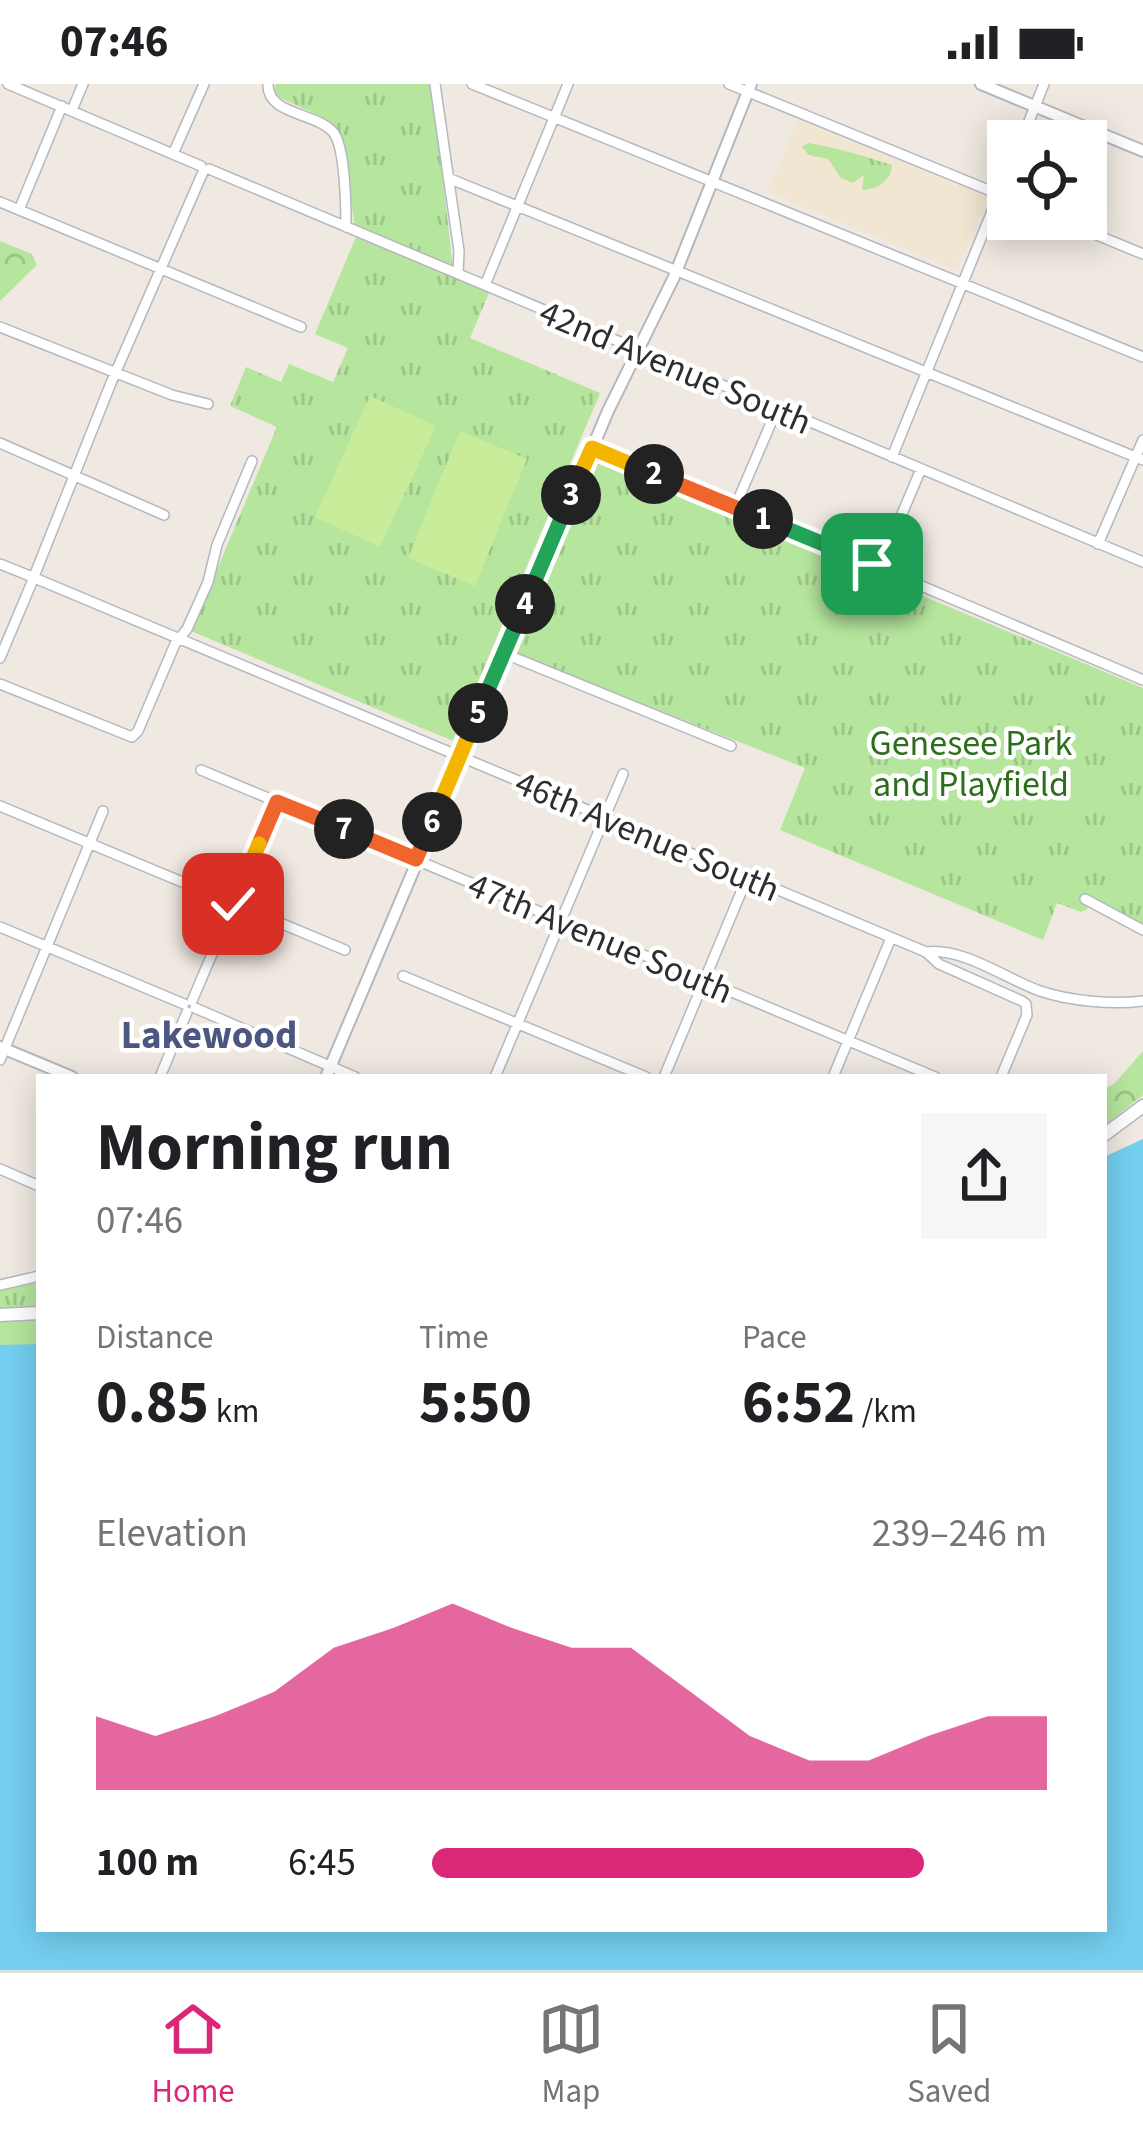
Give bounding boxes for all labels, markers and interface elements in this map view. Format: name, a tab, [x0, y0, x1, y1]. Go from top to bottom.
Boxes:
text: 07:46	[60, 10, 169, 74]
map controls	[987, 120, 1107, 240]
button: locate	[987, 120, 1107, 240]
street label: 42nd Avenue South	[532, 287, 819, 448]
pin: 2	[624, 444, 684, 504]
text: 2	[645, 450, 663, 497]
pin: 3	[541, 465, 601, 525]
text: 3	[562, 471, 580, 518]
pin: 1	[733, 489, 793, 549]
text: 1	[754, 495, 772, 542]
pin	[821, 513, 923, 615]
icon: arrive	[839, 531, 905, 597]
pin: 4	[495, 574, 555, 634]
text: 4	[516, 580, 534, 627]
pin: 5	[448, 683, 508, 743]
text: 5	[469, 689, 487, 736]
park label: Genesee Park and Playfield	[870, 718, 1073, 810]
street label: 46th Avenue South	[507, 758, 788, 915]
pin: 6	[402, 792, 462, 852]
text: 6	[423, 798, 441, 845]
pin: 7	[314, 799, 374, 859]
text: 7	[335, 805, 353, 852]
pin	[182, 853, 284, 955]
street label: 47th Avenue South	[460, 860, 741, 1017]
icon: check	[200, 871, 266, 937]
district label: Lakewood	[121, 1008, 297, 1064]
text: Morning run	[96, 1101, 453, 1195]
button: share	[921, 1113, 1047, 1239]
text: 07:46	[96, 1193, 183, 1249]
text: Distance	[96, 1314, 213, 1361]
text: Time	[419, 1314, 489, 1361]
text: Pace	[742, 1314, 807, 1361]
text: 0.85	[96, 1361, 209, 1446]
text: 5:50	[419, 1361, 532, 1446]
text: 6:52	[742, 1361, 855, 1446]
text: km	[209, 1388, 259, 1435]
text: /km	[855, 1388, 917, 1435]
text: Elevation	[96, 1506, 248, 1562]
text: 239–246 m	[872, 1506, 1047, 1562]
text: 100 m	[96, 1835, 199, 1891]
text: 6:45	[288, 1835, 356, 1891]
tab: Home	[152, 1996, 235, 2115]
tab: Map	[538, 1996, 604, 2115]
tab: Saved	[907, 1996, 991, 2115]

